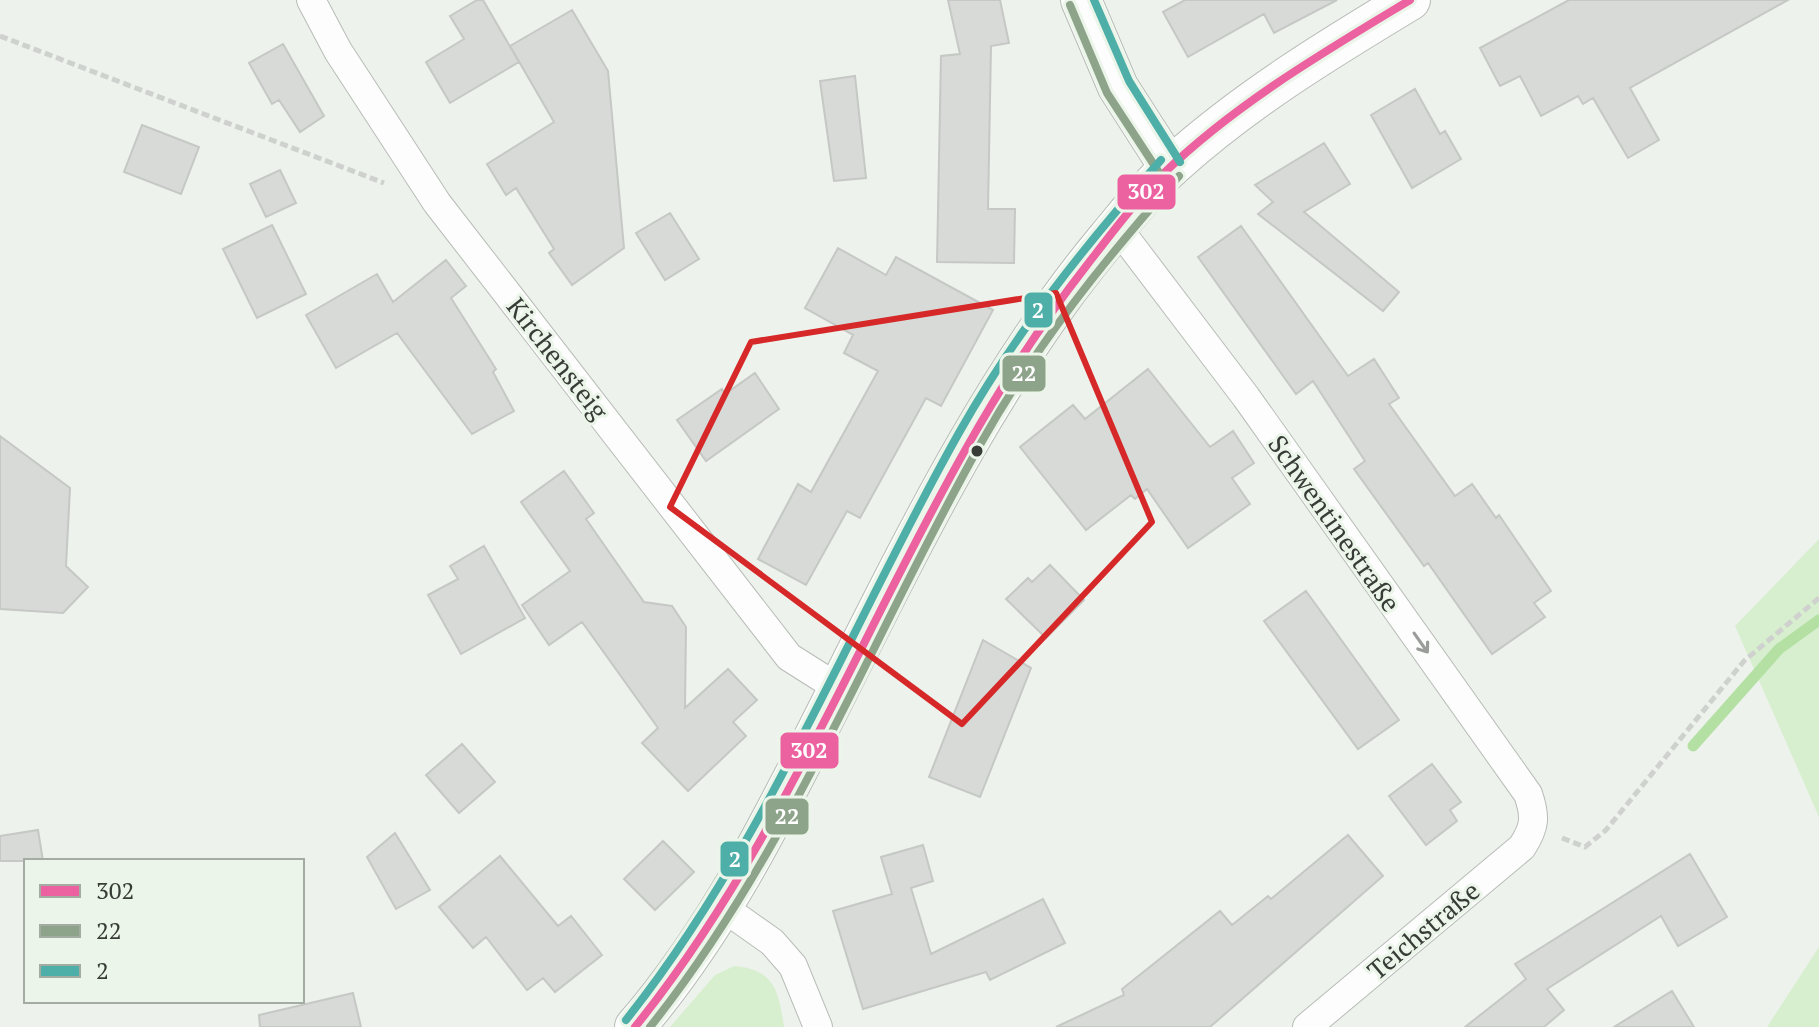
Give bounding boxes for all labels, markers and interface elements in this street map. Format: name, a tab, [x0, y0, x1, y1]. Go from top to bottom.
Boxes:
line badge: 302	[1116, 173, 1177, 211]
text: 302	[1127, 176, 1165, 205]
street label: Kirchensteig	[500, 290, 617, 426]
line badge: 2	[1023, 291, 1054, 329]
text: 2	[1032, 295, 1044, 324]
line badge: 22	[1001, 354, 1047, 393]
text: 22	[1012, 358, 1036, 387]
street label: Schwentinestraße	[1261, 428, 1409, 618]
unlabelled marker	[969, 443, 985, 459]
one-way arrow	[1412, 632, 1429, 653]
line badge: 302	[779, 731, 840, 770]
text: 302	[790, 735, 828, 764]
line badge: 22	[764, 797, 810, 836]
text: 22	[775, 801, 799, 830]
line badge: 2	[719, 840, 750, 878]
text: 2	[729, 844, 741, 873]
legend	[24, 859, 304, 1003]
street label: Teichstraße	[1360, 873, 1486, 987]
text: 302	[96, 874, 134, 906]
text: 22	[96, 914, 122, 946]
text: 2	[96, 954, 109, 986]

